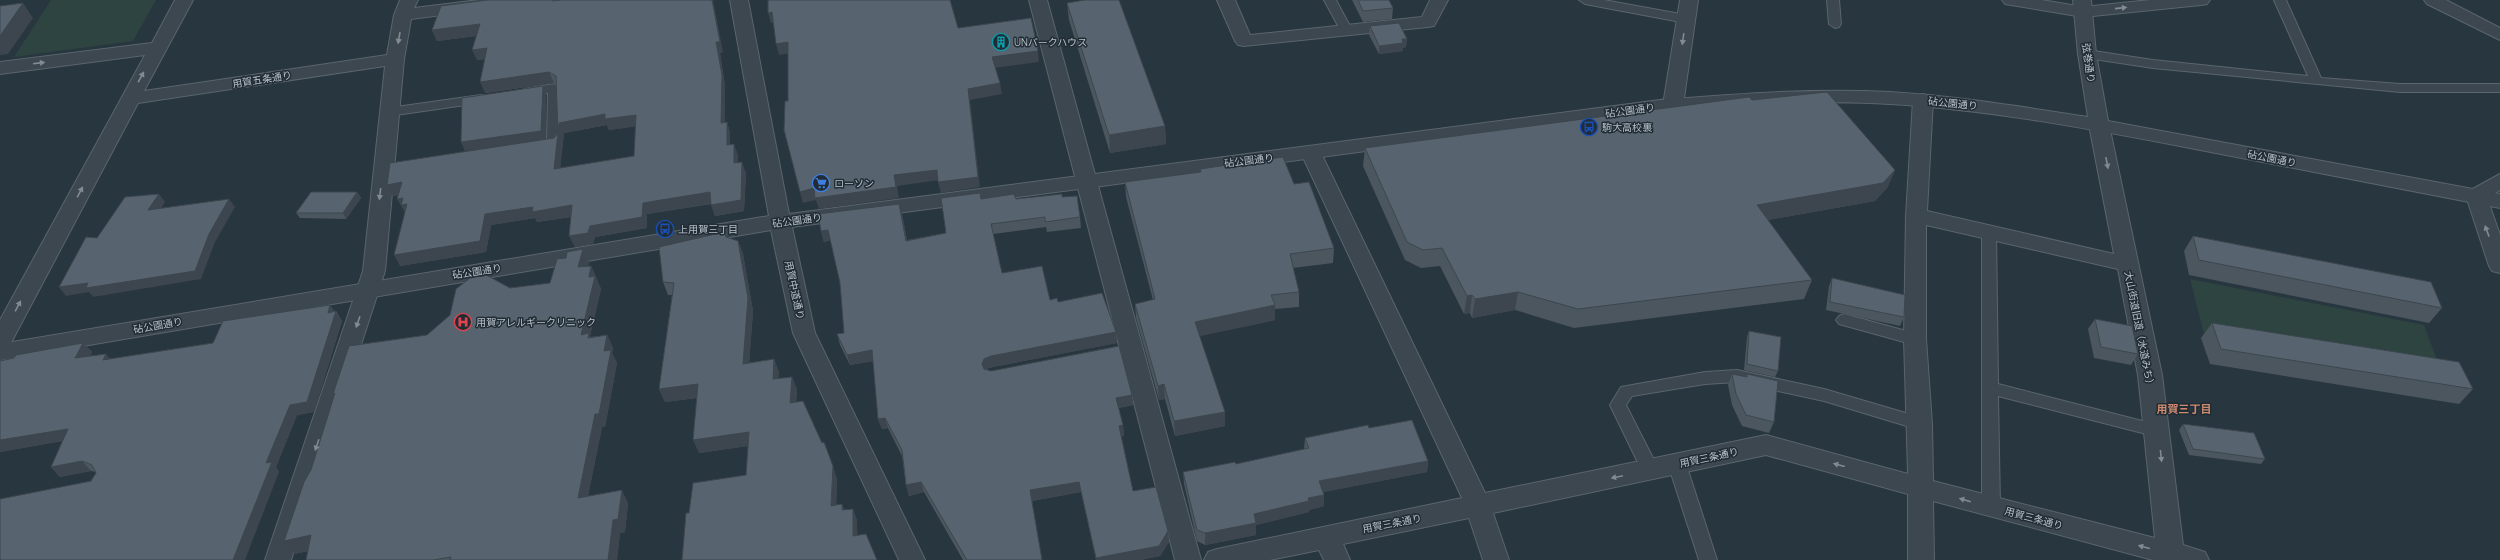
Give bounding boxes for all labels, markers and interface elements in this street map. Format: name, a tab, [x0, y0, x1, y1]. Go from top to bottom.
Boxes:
one-way arrow	[2115, 5, 2127, 11]
one-way arrow	[396, 32, 402, 44]
building icon: UNパークハウス	[991, 32, 1011, 52]
one-way arrow	[1680, 33, 1686, 45]
place label: UNパークハウス	[1014, 35, 1087, 49]
street label: 弦巻通り	[2079, 42, 2099, 84]
one-way arrow	[33, 60, 45, 66]
street label: 用賀五条通り	[231, 67, 293, 91]
one-way arrow	[138, 71, 145, 83]
street label: 砧公園通り	[1927, 93, 1979, 113]
street label: 砧公園通り	[1604, 100, 1656, 120]
bus stop icon: 駒大高校裏	[1579, 117, 1599, 137]
place label: 駒大高校裏	[1602, 120, 1653, 134]
street label: 砧公園通り	[2246, 146, 2298, 170]
street label: 砧公園通り	[1223, 150, 1275, 170]
one-way arrow	[2104, 157, 2110, 169]
supermarket icon: ローソン	[811, 173, 831, 193]
place label: ローソン	[834, 176, 874, 190]
one-way arrow	[76, 186, 83, 197]
one-way arrow	[376, 188, 383, 200]
street label: 砧公園通り	[771, 210, 823, 230]
bus stop icon: 上用賀三丁目	[655, 219, 675, 239]
place label: 上用賀三丁目	[678, 222, 738, 236]
one-way arrow	[2484, 225, 2490, 237]
street label: 用賀中道通り	[782, 259, 808, 321]
street label: 砧公園通り	[451, 260, 503, 282]
street label: 大山街道旧道（水道みち）	[2122, 270, 2158, 390]
one-way arrow	[15, 300, 22, 312]
hospital icon: 用賀アレルギークリニック	[453, 312, 473, 332]
street label: 砧公園通り	[132, 314, 184, 336]
place label: 用賀アレルギークリニック	[476, 315, 596, 329]
one-way arrow	[355, 316, 361, 328]
district label: 用賀三丁目	[2157, 401, 2212, 416]
one-way arrow	[313, 439, 319, 451]
street label: 用賀三条通り	[1678, 444, 1740, 470]
one-way arrow	[2157, 450, 2164, 462]
one-way arrow	[1833, 462, 1845, 468]
one-way arrow	[1611, 474, 1623, 480]
one-way arrow	[1958, 497, 1970, 503]
street label: 用賀三条通り	[2003, 503, 2065, 533]
street label: 用賀三条通り	[1361, 510, 1423, 536]
one-way arrow	[2138, 544, 2150, 550]

